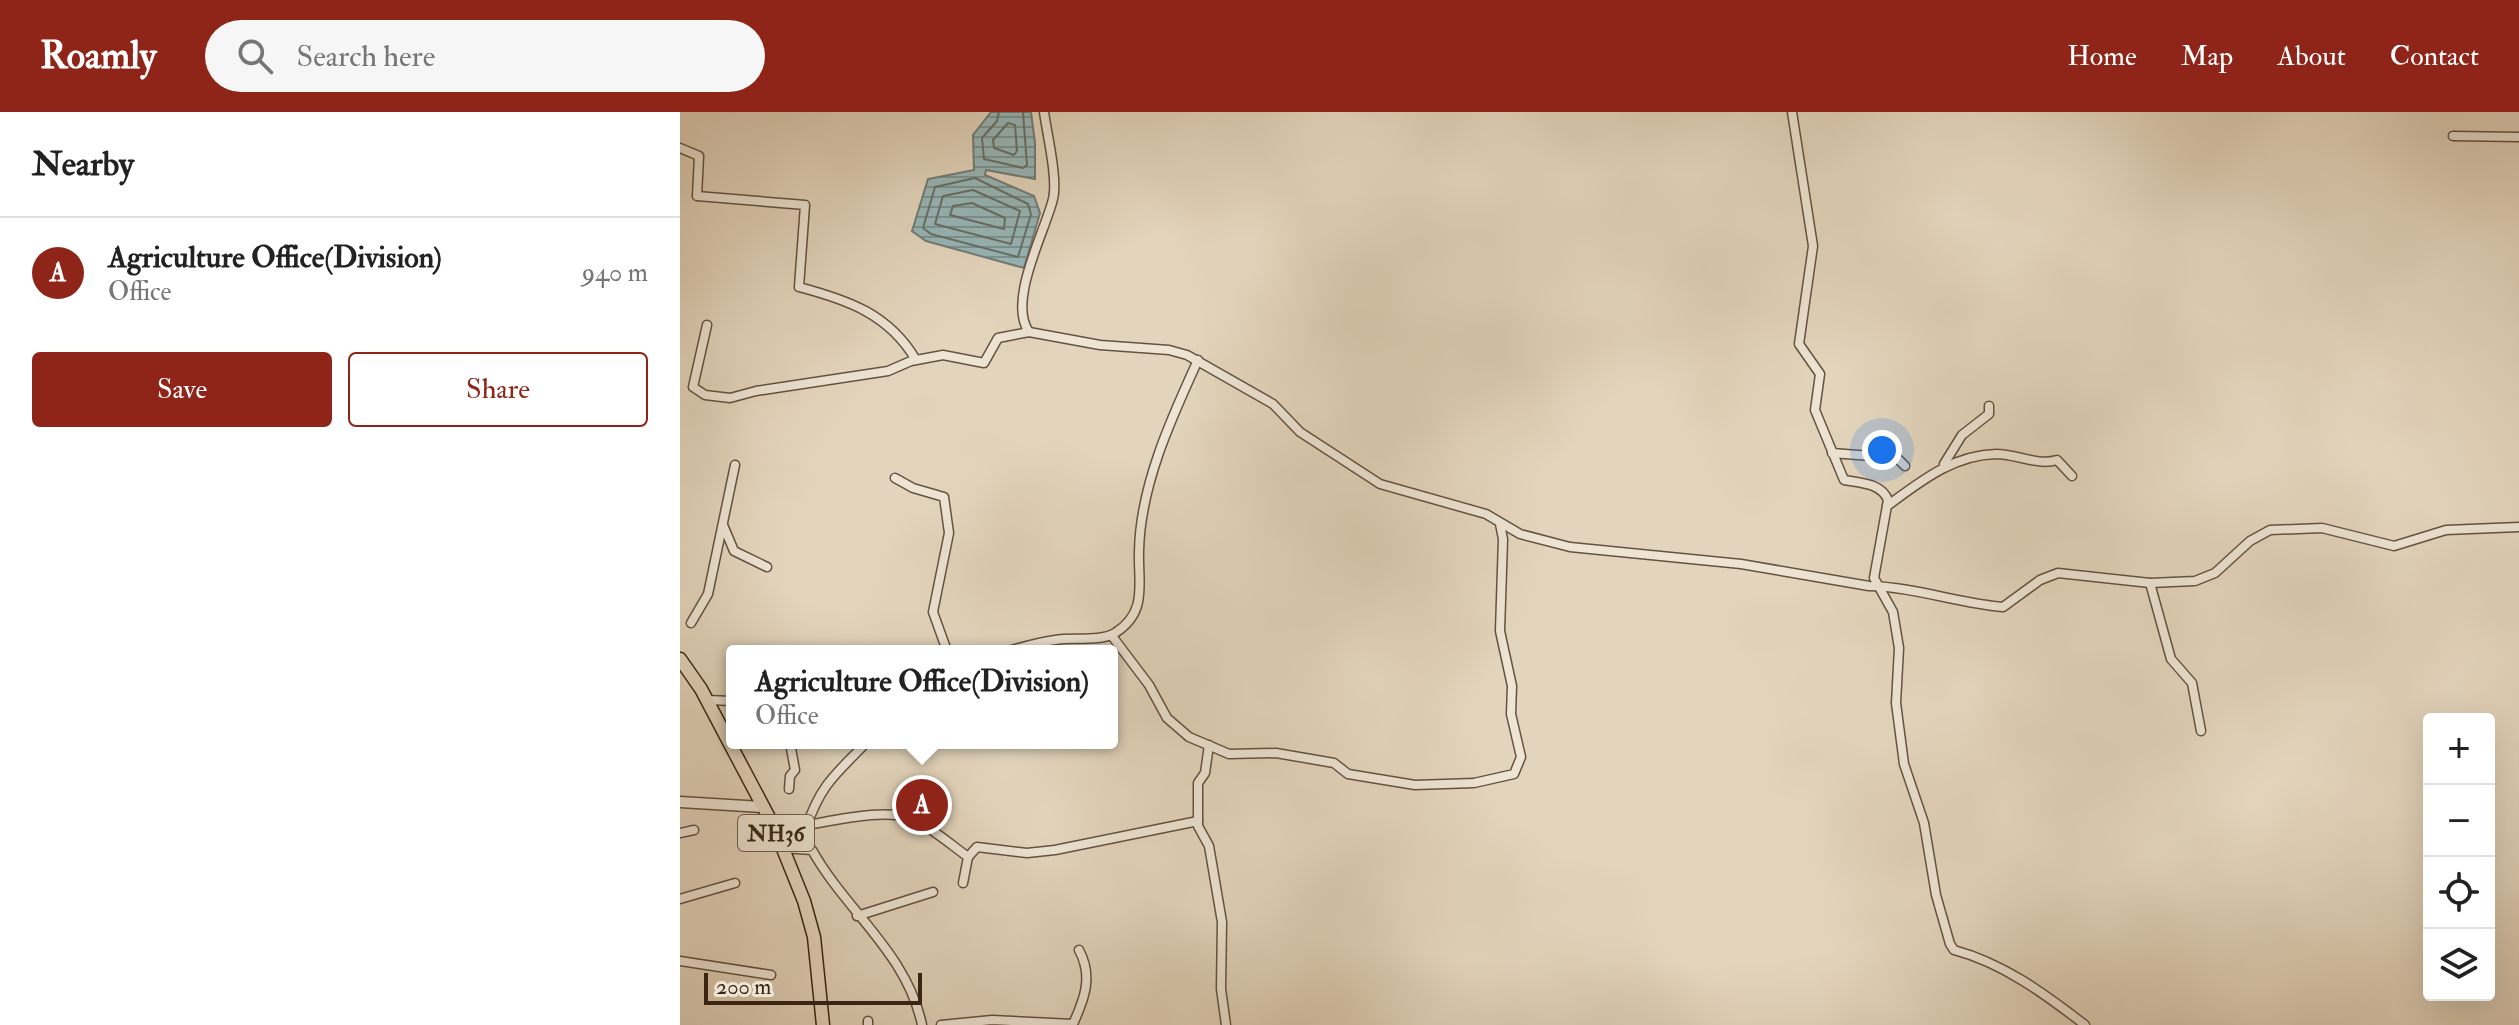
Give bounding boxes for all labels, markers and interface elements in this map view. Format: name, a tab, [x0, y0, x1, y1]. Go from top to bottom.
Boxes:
search box	[205, 20, 765, 92]
text: Roamly	[40, 32, 157, 80]
icon: search	[233, 34, 277, 78]
text: Search here	[297, 38, 435, 75]
text: Home	[2067, 39, 2137, 74]
text: Map	[2181, 39, 2233, 74]
text: About	[2277, 39, 2346, 74]
text: Contact	[2390, 39, 2479, 74]
text: Nearby	[32, 143, 134, 186]
text: Agriculture Office(Division)	[108, 239, 442, 276]
text: A	[50, 257, 66, 289]
text: 940 m	[582, 257, 648, 289]
text: Office	[108, 276, 171, 308]
button: Save	[32, 352, 332, 427]
button: Share	[348, 352, 648, 427]
your location	[1862, 430, 1902, 470]
popup	[726, 645, 1118, 749]
text: Agriculture Office(Division)	[755, 663, 1089, 700]
text: Office	[755, 700, 819, 732]
map controls	[2423, 713, 2495, 1001]
button: +	[2423, 713, 2495, 785]
pin: A	[896, 775, 948, 835]
button: −	[2423, 785, 2495, 857]
road number: NH36	[738, 815, 814, 851]
button: locate	[2423, 857, 2495, 929]
button: layers	[2423, 929, 2495, 1001]
scale bar	[704, 969, 922, 1005]
text: 200 m	[716, 973, 771, 1001]

